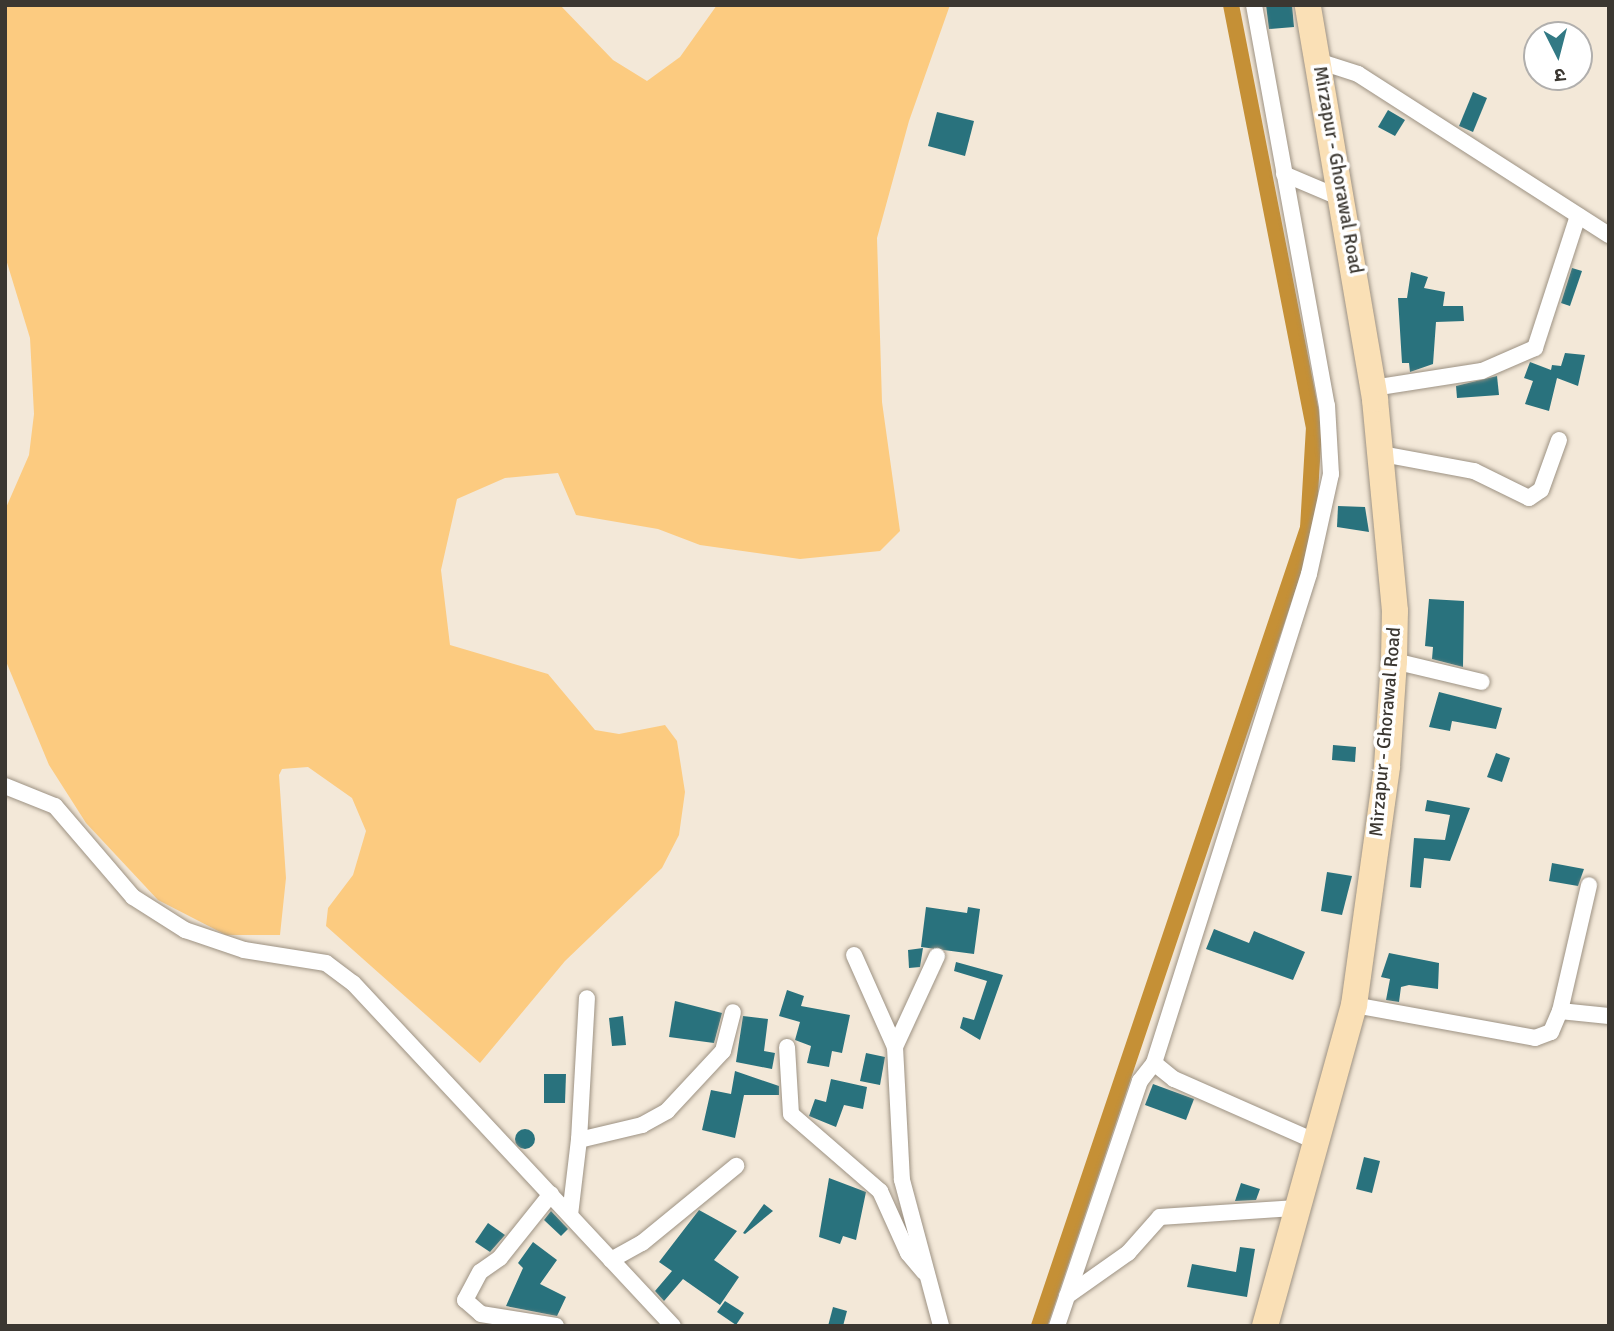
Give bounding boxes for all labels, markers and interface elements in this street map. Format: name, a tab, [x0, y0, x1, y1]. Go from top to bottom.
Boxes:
north arrow	[1523, 21, 1593, 91]
text: उ	[1553, 62, 1567, 87]
street label: Mirzapur - Ghorawal Road	[1307, 64, 1367, 276]
street label: Mirzapur - Ghorawal Road	[1365, 626, 1407, 838]

